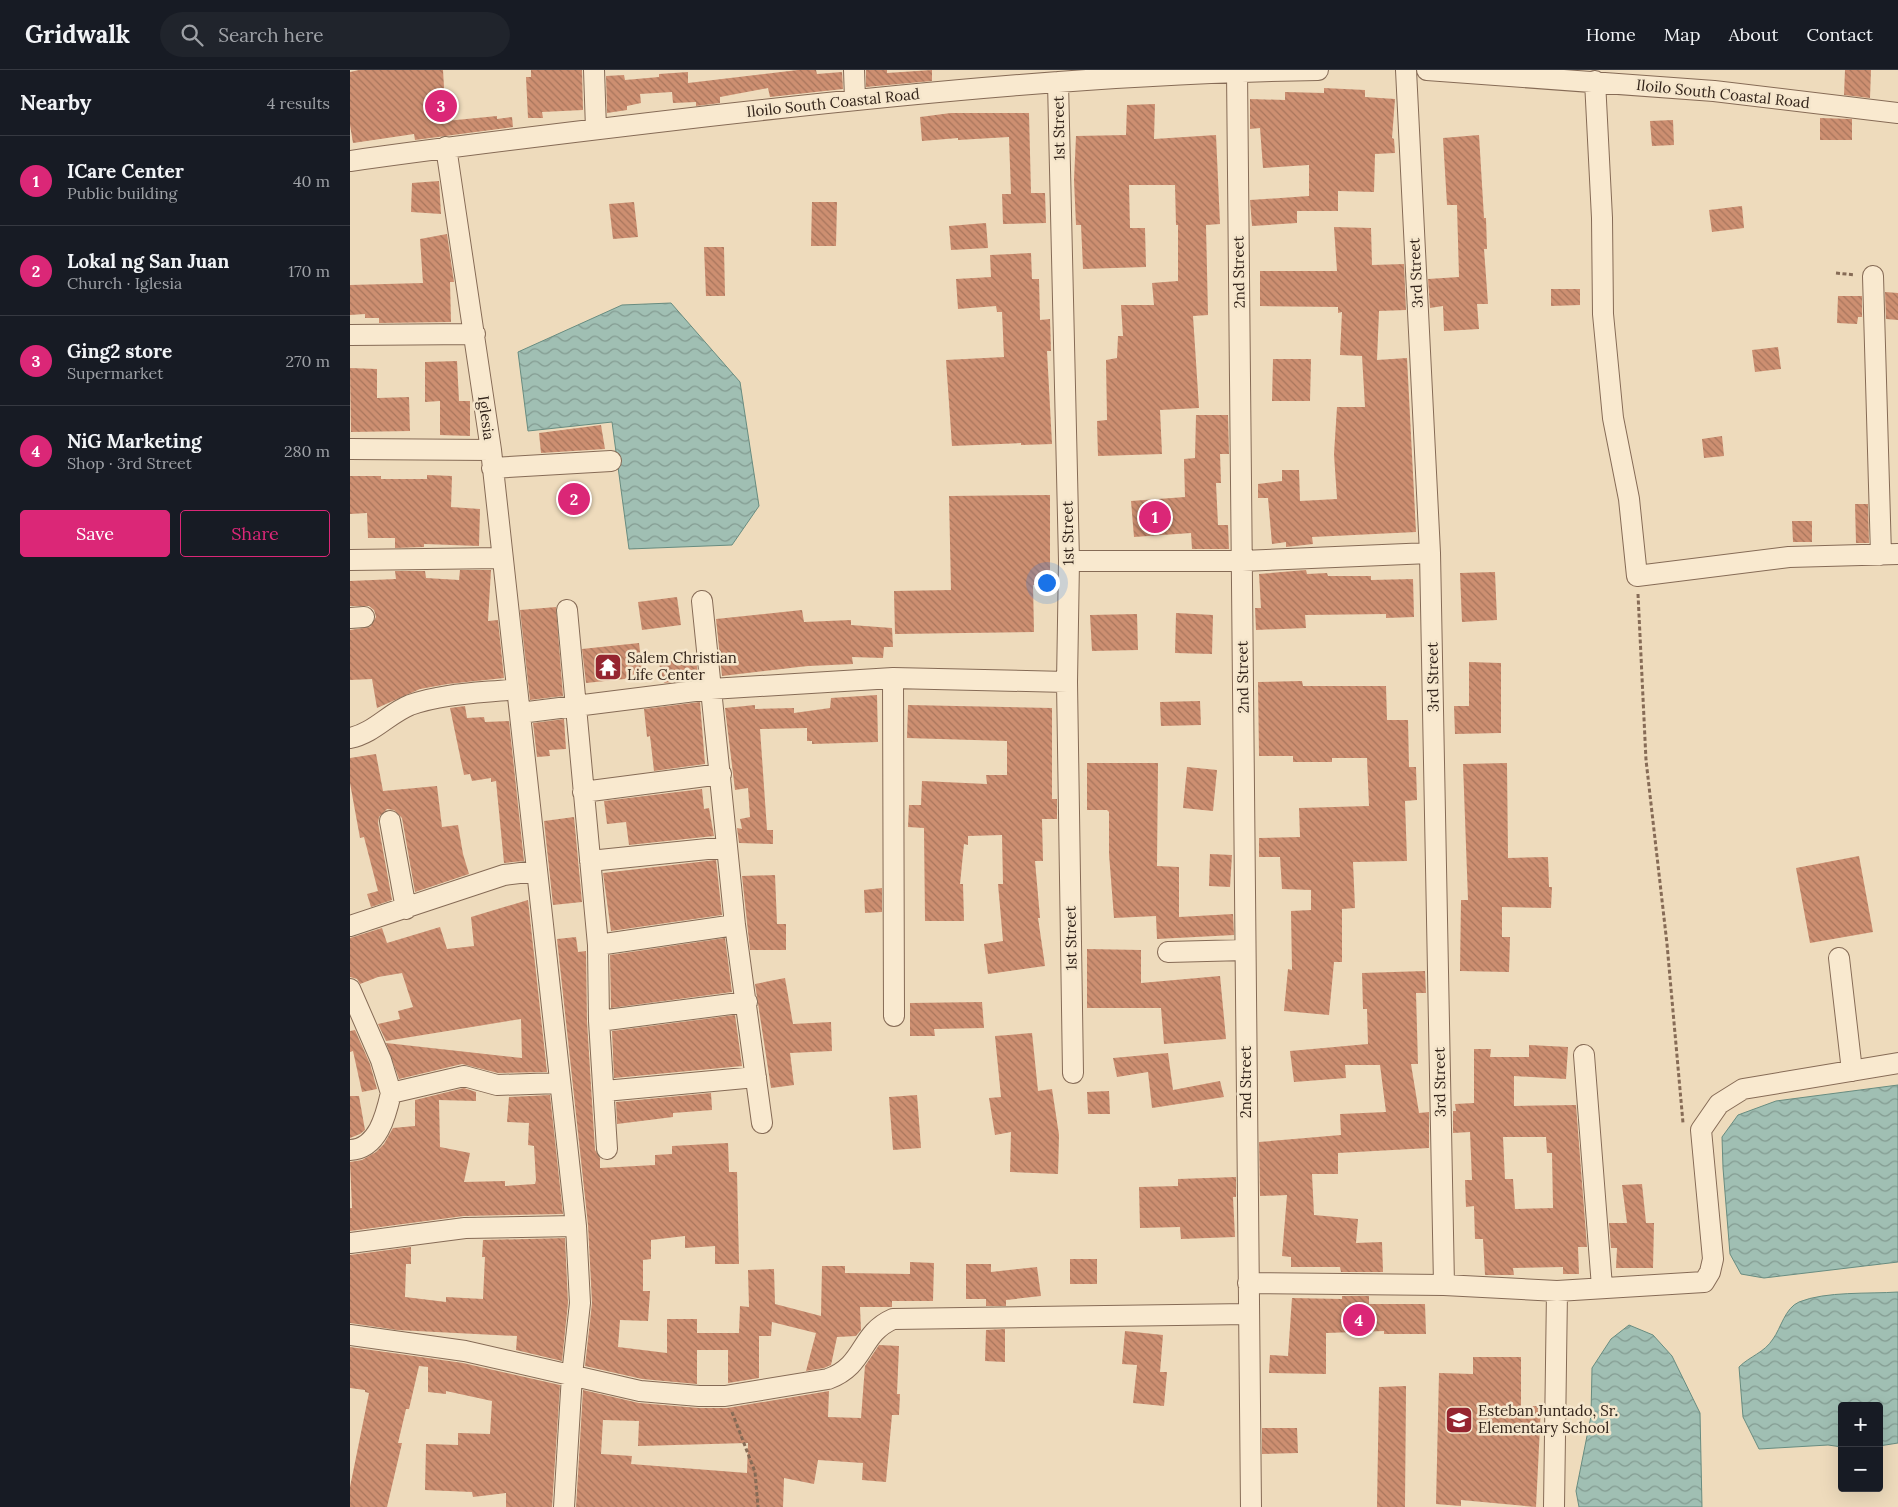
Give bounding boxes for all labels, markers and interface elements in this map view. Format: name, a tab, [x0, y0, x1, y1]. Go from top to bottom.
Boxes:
search box	[160, 12, 510, 57]
text: Gridwalk	[25, 19, 130, 50]
icon: search	[178, 21, 206, 49]
text: Search here	[218, 23, 324, 47]
text: Home	[1586, 23, 1636, 46]
text: Map	[1664, 23, 1700, 46]
text: About	[1728, 23, 1778, 46]
text: Contact	[1806, 23, 1873, 46]
street label: Iloilo South Coastal Road	[1635, 75, 1811, 112]
street label: Iloilo South Coastal Road	[745, 84, 921, 121]
pin: 3	[425, 87, 457, 125]
text: Nearby	[20, 89, 91, 116]
text: 4 results	[267, 93, 330, 113]
street label: 1st Street	[1048, 95, 1069, 161]
text: ICare Center	[67, 159, 184, 183]
text: 1	[33, 171, 39, 191]
text: 40 m	[293, 171, 330, 191]
text: Public building	[67, 183, 177, 203]
street label: 2nd Street	[1228, 235, 1249, 308]
street label: 3rd Street	[1404, 237, 1427, 309]
text: Lokal ng San Juan	[67, 249, 229, 273]
text: 2	[32, 261, 40, 281]
text: 170 m	[288, 261, 330, 281]
text: Church · Iglesia	[67, 273, 182, 293]
text: Ging2 store	[67, 339, 172, 363]
text: 3	[32, 351, 40, 371]
text: 270 m	[286, 351, 330, 371]
text: Supermarket	[67, 363, 163, 383]
street label: Iglesia	[474, 395, 499, 442]
text: NiG Marketing	[67, 429, 202, 453]
text: 4	[32, 441, 40, 461]
text: 280 m	[284, 441, 330, 461]
text: Shop · 3rd Street	[67, 453, 192, 473]
pin: 2	[558, 480, 590, 518]
pin: 1	[1139, 498, 1171, 536]
street label: 1st Street	[1057, 500, 1078, 566]
button: Save	[20, 510, 170, 557]
button: Share	[180, 510, 330, 557]
your location	[1034, 570, 1060, 596]
street label: 2nd Street	[1232, 640, 1253, 713]
street label: 3rd Street	[1422, 642, 1443, 712]
place label: Salem Christian Life Center	[627, 648, 737, 684]
temple icon: Salem Christian Life Center	[593, 652, 623, 682]
street label: 1st Street	[1060, 905, 1081, 971]
street label: 2nd Street	[1236, 1046, 1255, 1118]
street label: 3rd Street	[1429, 1047, 1450, 1117]
pin: 4	[1343, 1301, 1375, 1339]
place label: Esteban Juntado, Sr. Elementary School	[1478, 1401, 1618, 1437]
map controls	[1838, 1402, 1883, 1492]
button: +	[1838, 1402, 1883, 1447]
school or university icon: Esteban Juntado, Sr. Elementary School	[1444, 1405, 1474, 1435]
button: −	[1838, 1447, 1883, 1492]

